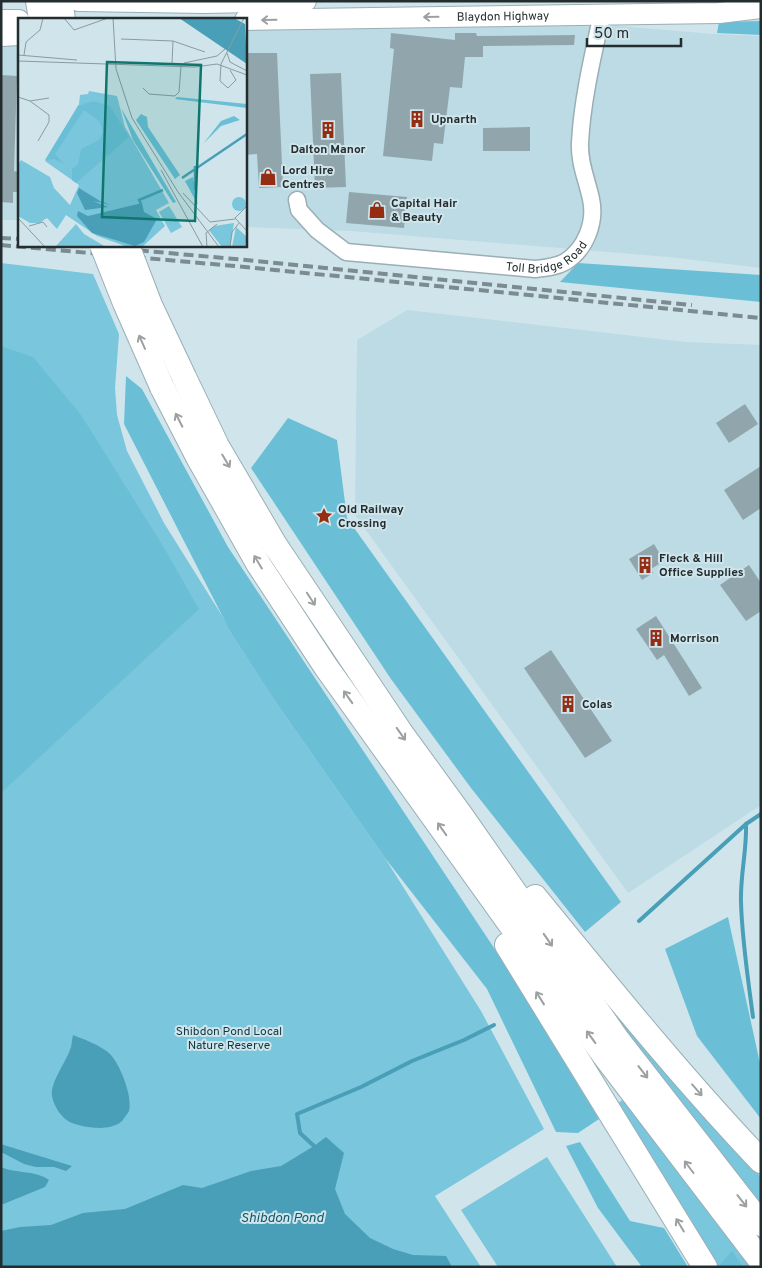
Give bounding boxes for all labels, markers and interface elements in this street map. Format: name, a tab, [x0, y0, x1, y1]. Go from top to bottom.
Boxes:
street label: Blaydon Highway	[457, 9, 549, 26]
one-way arrow	[423, 12, 440, 22]
one-way arrow	[261, 15, 277, 24]
scale bar	[587, 15, 681, 47]
inset map	[18, 18, 246, 246]
text: 50 m	[594, 25, 629, 44]
building icon: Upnarth	[407, 109, 427, 129]
place label: Upnarth	[431, 112, 477, 128]
building icon: Dalton Manor	[318, 120, 338, 140]
place label: Dalton Manor	[290, 142, 366, 158]
place label: Lord Hire Centres	[282, 163, 334, 193]
shop icon: Lord Hire Centres	[258, 167, 278, 187]
place label: Capital Hair & Beauty	[391, 196, 457, 226]
shop icon: Capital Hair & Beauty	[367, 200, 387, 220]
street label: Toll Bridge Road	[505, 238, 592, 278]
one-way arrow	[137, 335, 147, 350]
one-way arrow	[174, 412, 184, 427]
one-way arrow	[221, 453, 231, 467]
place label: Old Railway Crossing	[338, 502, 404, 532]
place icon: Old Railway Crossing	[314, 506, 334, 526]
place label: Fleck & Hill Office Supplies	[659, 551, 744, 581]
one-way arrow	[252, 555, 262, 569]
building icon: Fleck & Hill Office Supplies	[635, 555, 655, 575]
one-way arrow	[306, 592, 316, 606]
building icon: Morrison	[646, 628, 666, 648]
place label: Morrison	[670, 631, 719, 647]
one-way arrow	[343, 690, 353, 704]
building icon: Colas	[558, 694, 578, 714]
place label: Colas	[582, 697, 613, 713]
one-way arrow	[396, 727, 406, 741]
one-way arrow	[437, 823, 447, 837]
one-way arrow	[543, 933, 553, 947]
one-way arrow	[534, 991, 545, 1005]
park label: Shibdon Pond Local Nature Reserve	[176, 1024, 282, 1054]
one-way arrow	[586, 1030, 596, 1044]
one-way arrow	[637, 1065, 648, 1078]
one-way arrow	[691, 1083, 703, 1096]
one-way arrow	[684, 1160, 694, 1174]
one-way arrow	[737, 1194, 748, 1207]
water label: Shibdon Pond	[240, 1210, 325, 1227]
one-way arrow	[674, 1219, 684, 1233]

